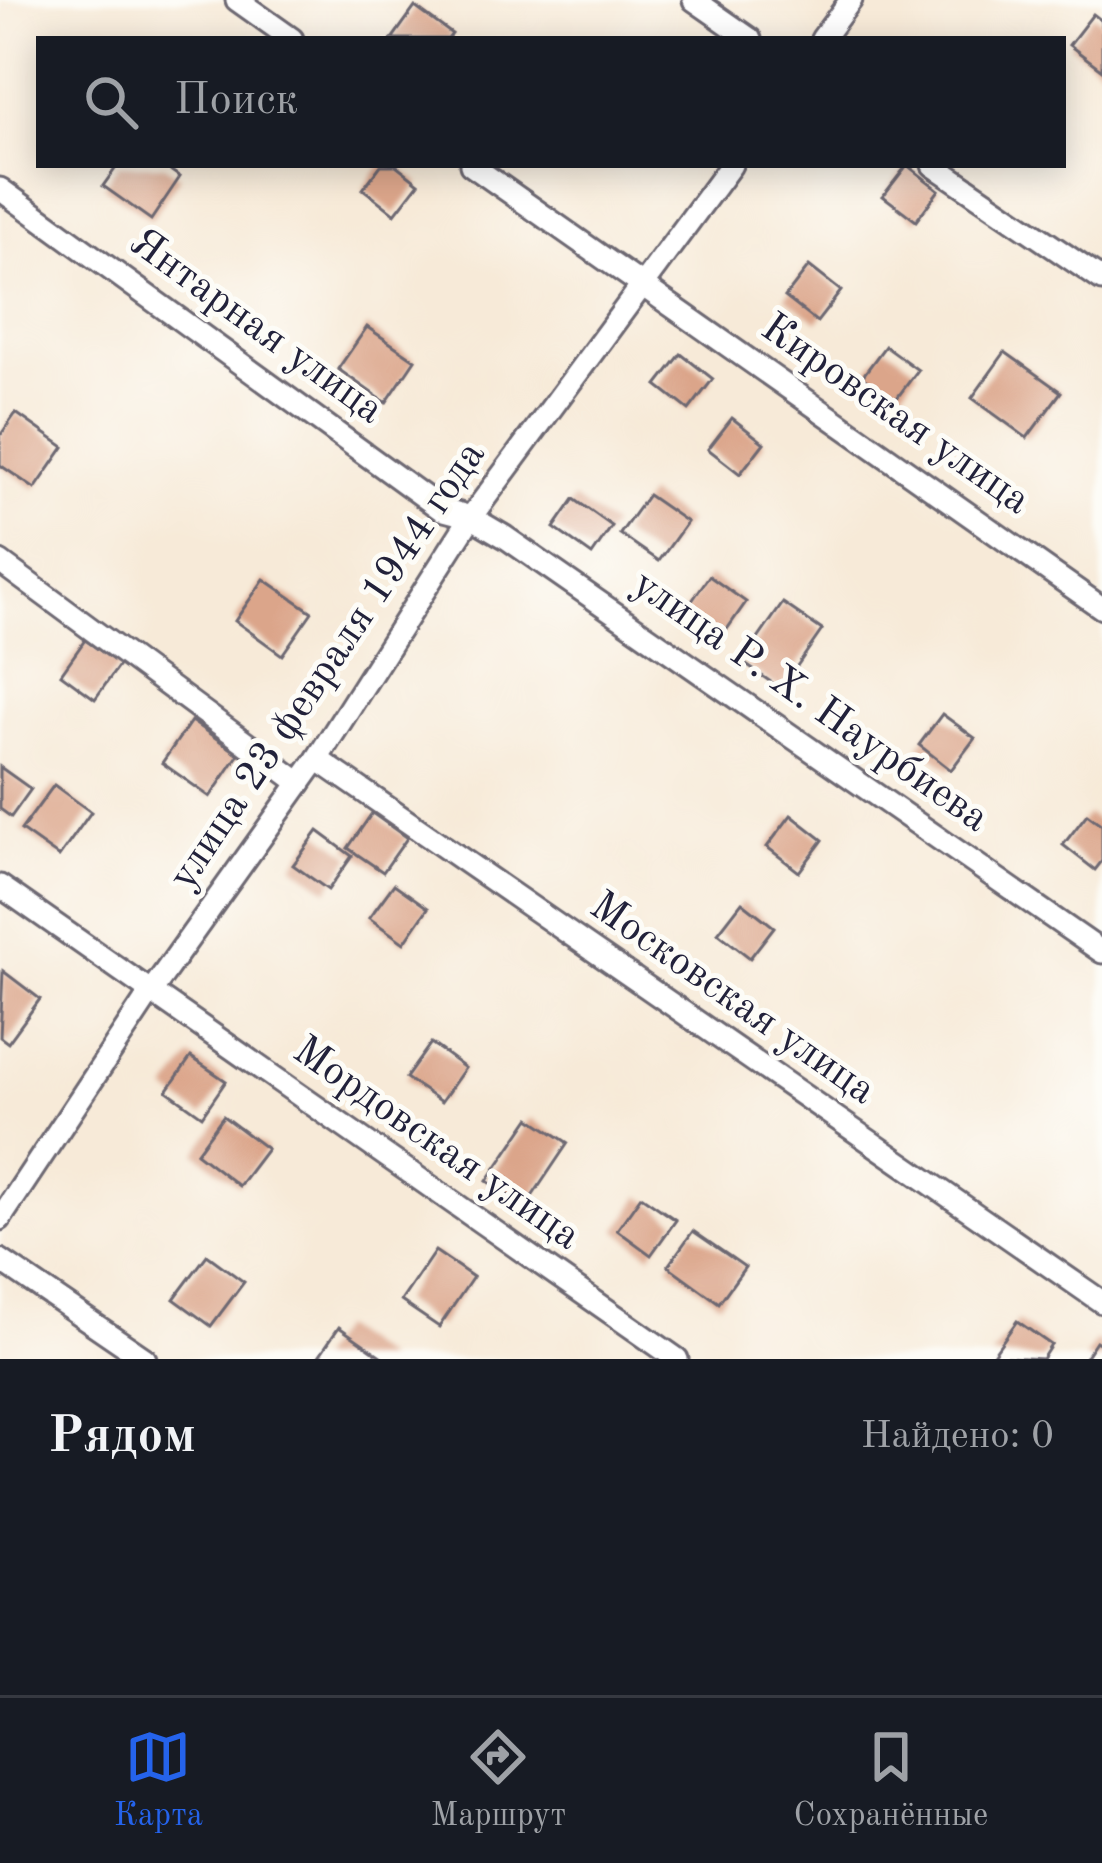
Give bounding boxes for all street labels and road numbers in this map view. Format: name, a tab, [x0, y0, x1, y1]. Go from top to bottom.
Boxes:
street label: Янтарная улица	[122, 221, 390, 433]
street label: Кировская улица	[753, 307, 1037, 523]
street label: улица 23 февраля 1944 года	[162, 434, 495, 898]
street label: улица Р. Х. Наурбиева	[624, 563, 996, 841]
street label: Московская улица	[582, 885, 882, 1113]
street label: Мордовская улица	[285, 1029, 587, 1259]

